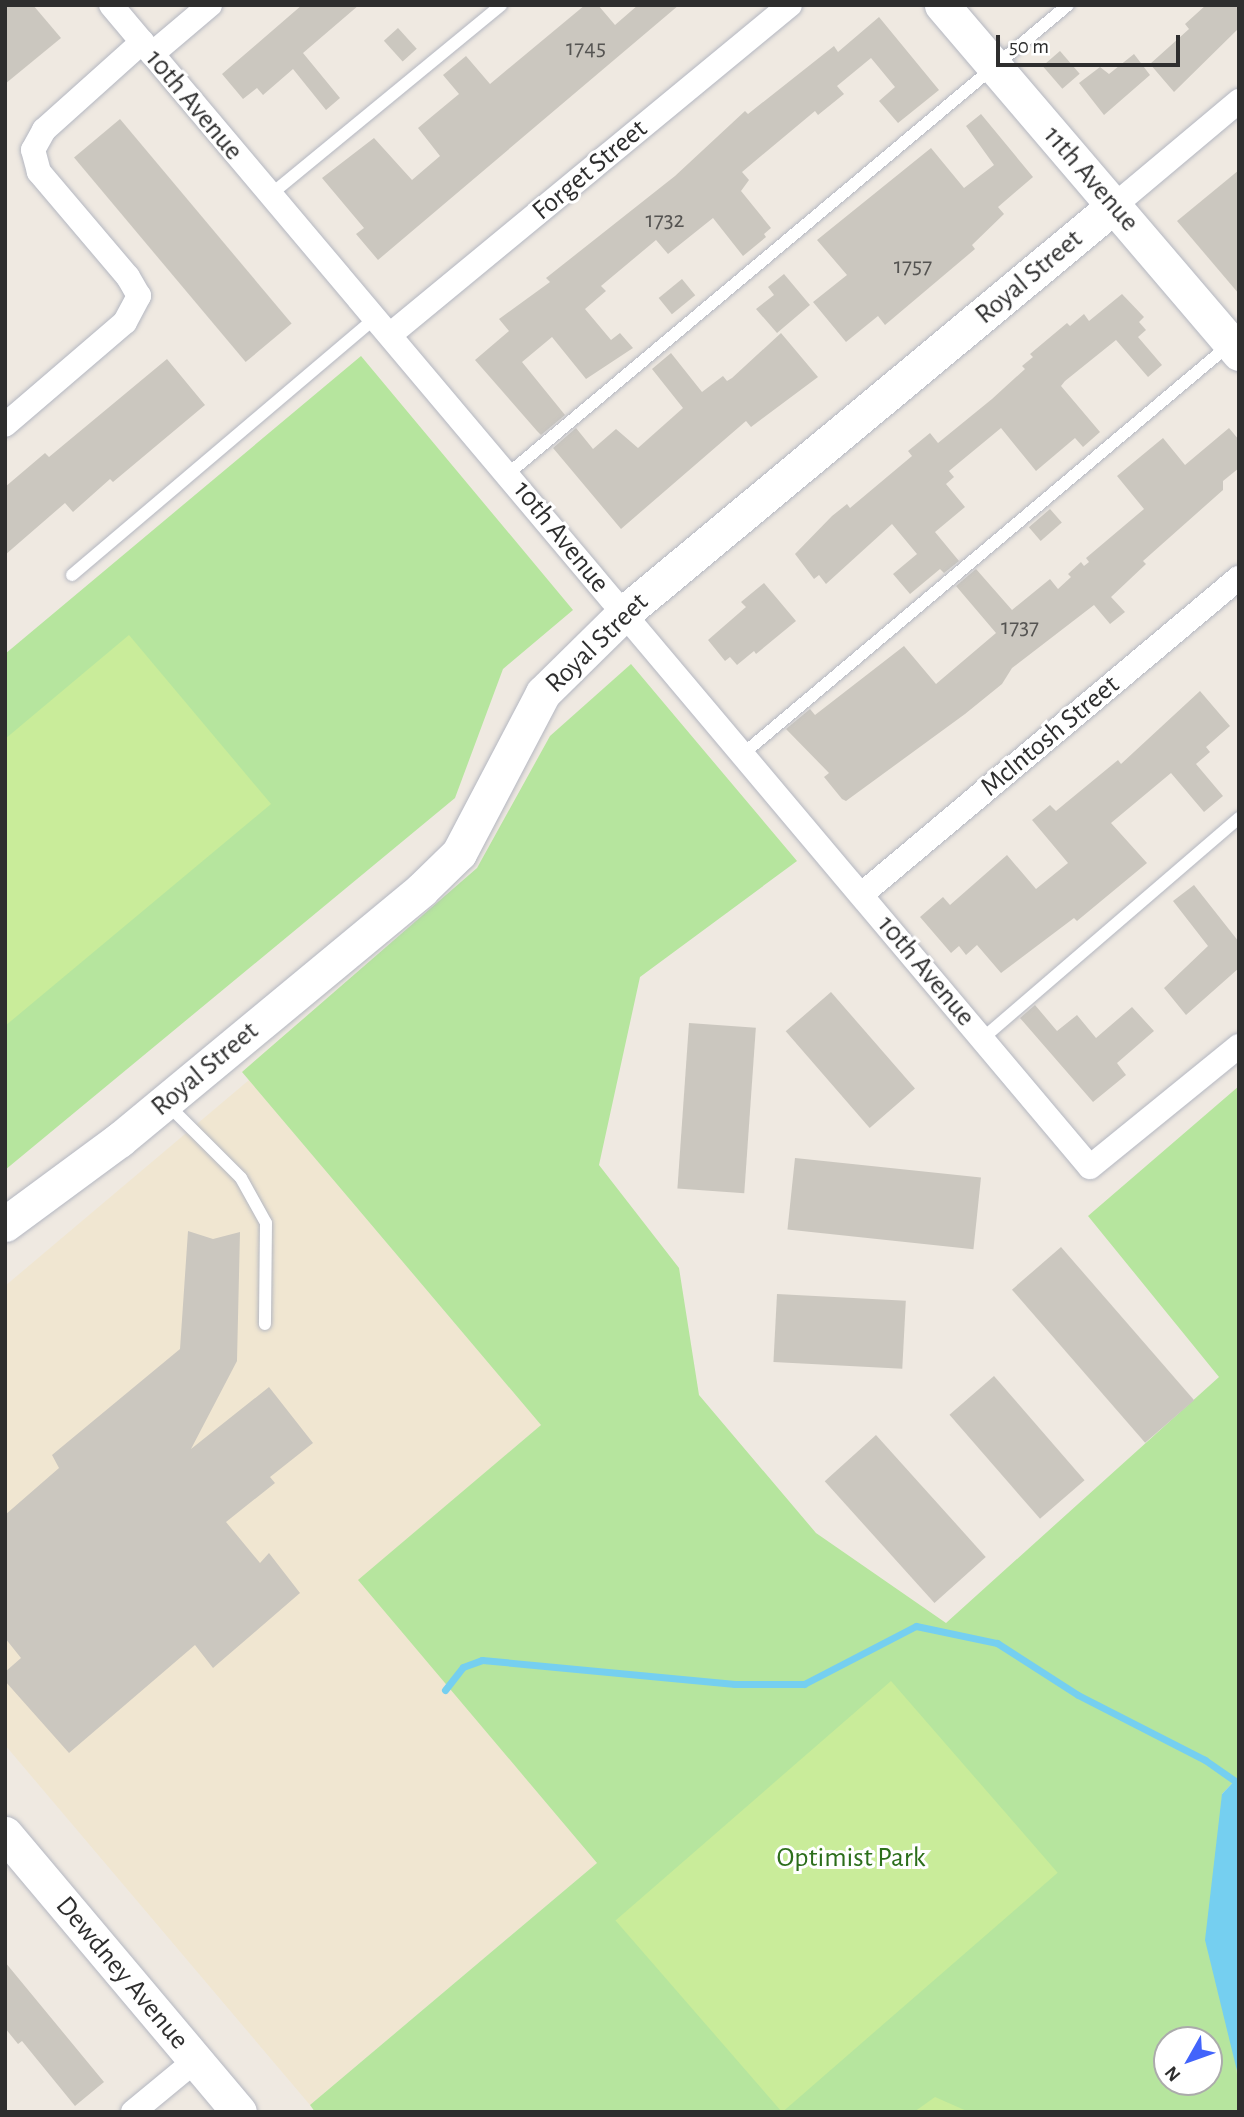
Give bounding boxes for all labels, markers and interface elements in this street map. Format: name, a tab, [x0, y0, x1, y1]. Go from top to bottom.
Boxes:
scale bar	[999, 21, 1183, 65]
house number: 1745	[566, 35, 606, 63]
text: 50 m	[1009, 36, 1049, 57]
street label: 10th Avenue	[138, 43, 250, 167]
street label: Forget Street	[526, 112, 654, 228]
street label: 11th Avenue	[1036, 119, 1146, 239]
house number: 1732	[645, 207, 685, 235]
street label: Royal Street	[968, 222, 1090, 332]
house number: 1757	[894, 253, 932, 281]
street label: 10th Avenue	[506, 474, 616, 600]
street label: Royal Street	[539, 586, 655, 700]
house number: 1737	[1001, 614, 1039, 642]
street label: McIntosh Street	[974, 668, 1126, 804]
street label: 10th Avenue	[870, 909, 982, 1033]
street label: Royal Street	[144, 1014, 266, 1124]
park label: Optimist Park	[776, 1841, 926, 1875]
street label: Dewdney Avenue	[48, 1890, 196, 2056]
north arrow	[1153, 2026, 1223, 2096]
text: N	[1162, 2062, 1185, 2085]

